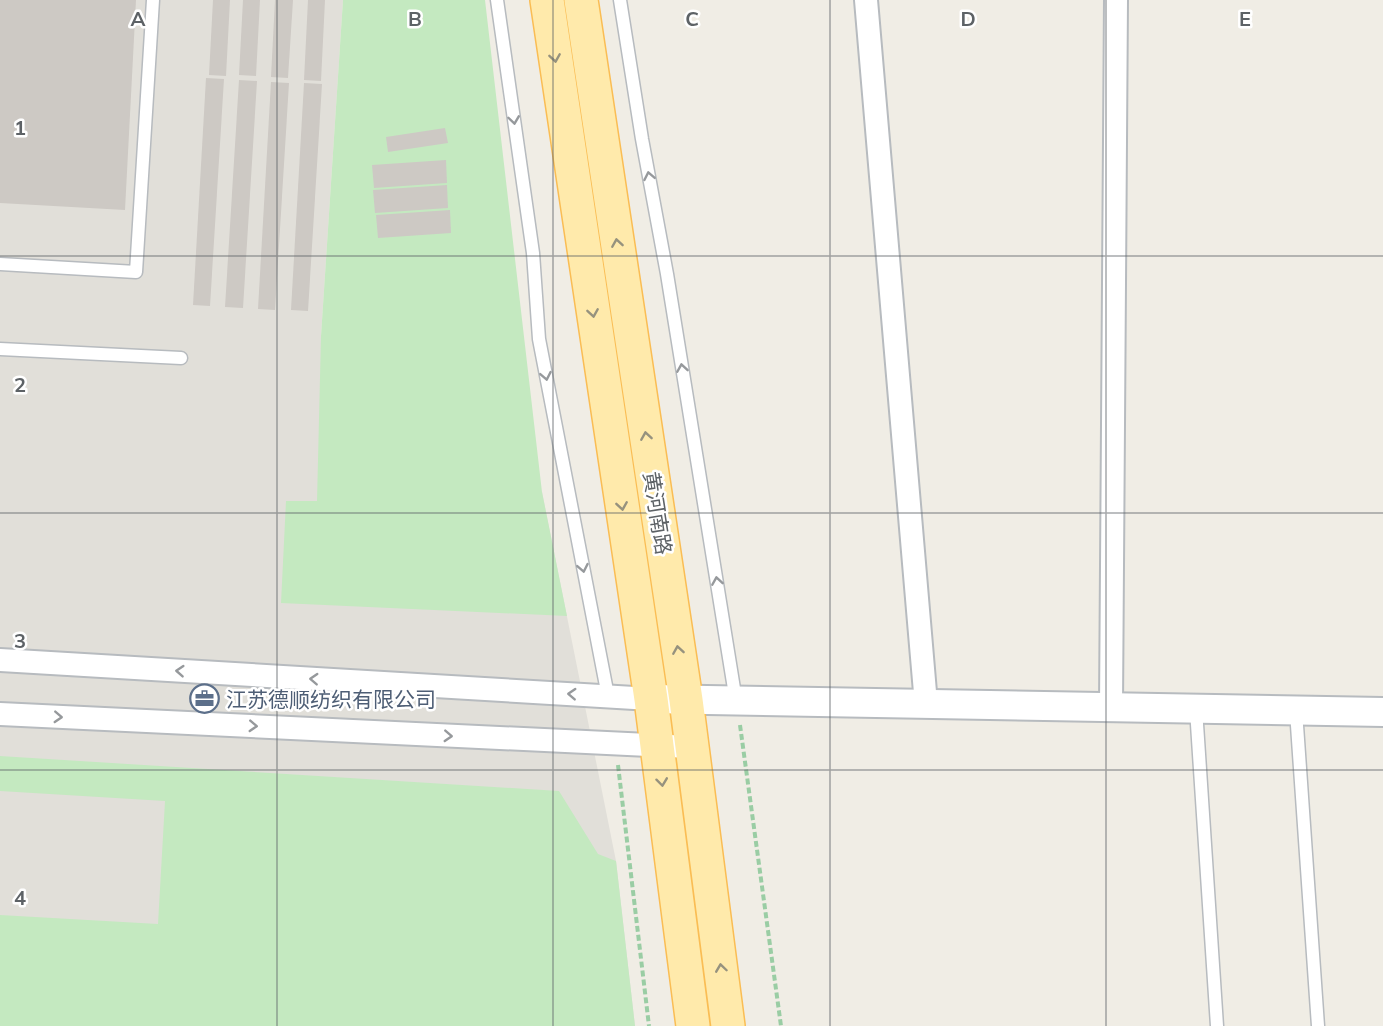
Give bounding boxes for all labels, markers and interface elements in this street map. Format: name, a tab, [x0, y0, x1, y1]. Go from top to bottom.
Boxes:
text: A	[131, 6, 146, 31]
text: B	[408, 6, 422, 31]
text: C	[685, 6, 699, 31]
text: D	[960, 6, 976, 31]
text: E	[1239, 6, 1251, 31]
one-way arrow	[548, 53, 560, 63]
text: 1	[14, 115, 26, 140]
one-way arrow	[508, 116, 520, 125]
one-way arrow	[643, 171, 656, 181]
one-way arrow	[612, 239, 624, 248]
one-way arrow	[587, 309, 599, 318]
one-way arrow	[677, 363, 689, 372]
one-way arrow	[539, 371, 552, 381]
text: 2	[14, 372, 26, 397]
one-way arrow	[641, 432, 653, 441]
street label: 黄河南路	[639, 469, 677, 557]
one-way arrow	[616, 501, 628, 511]
one-way arrow	[576, 562, 589, 572]
one-way arrow	[711, 576, 724, 586]
text: 3	[14, 628, 26, 653]
one-way arrow	[673, 645, 685, 654]
one-way arrow	[176, 665, 185, 678]
one-way arrow	[310, 673, 319, 686]
office icon: 江苏德顺纺织有限公司	[189, 683, 221, 715]
place label: 江苏德顺纺织有限公司	[226, 686, 436, 712]
one-way arrow	[567, 688, 576, 701]
one-way arrow	[54, 710, 63, 723]
one-way arrow	[249, 720, 258, 733]
one-way arrow	[443, 729, 452, 742]
one-way arrow	[655, 778, 668, 787]
text: 4	[14, 885, 26, 910]
one-way arrow	[716, 963, 728, 972]

